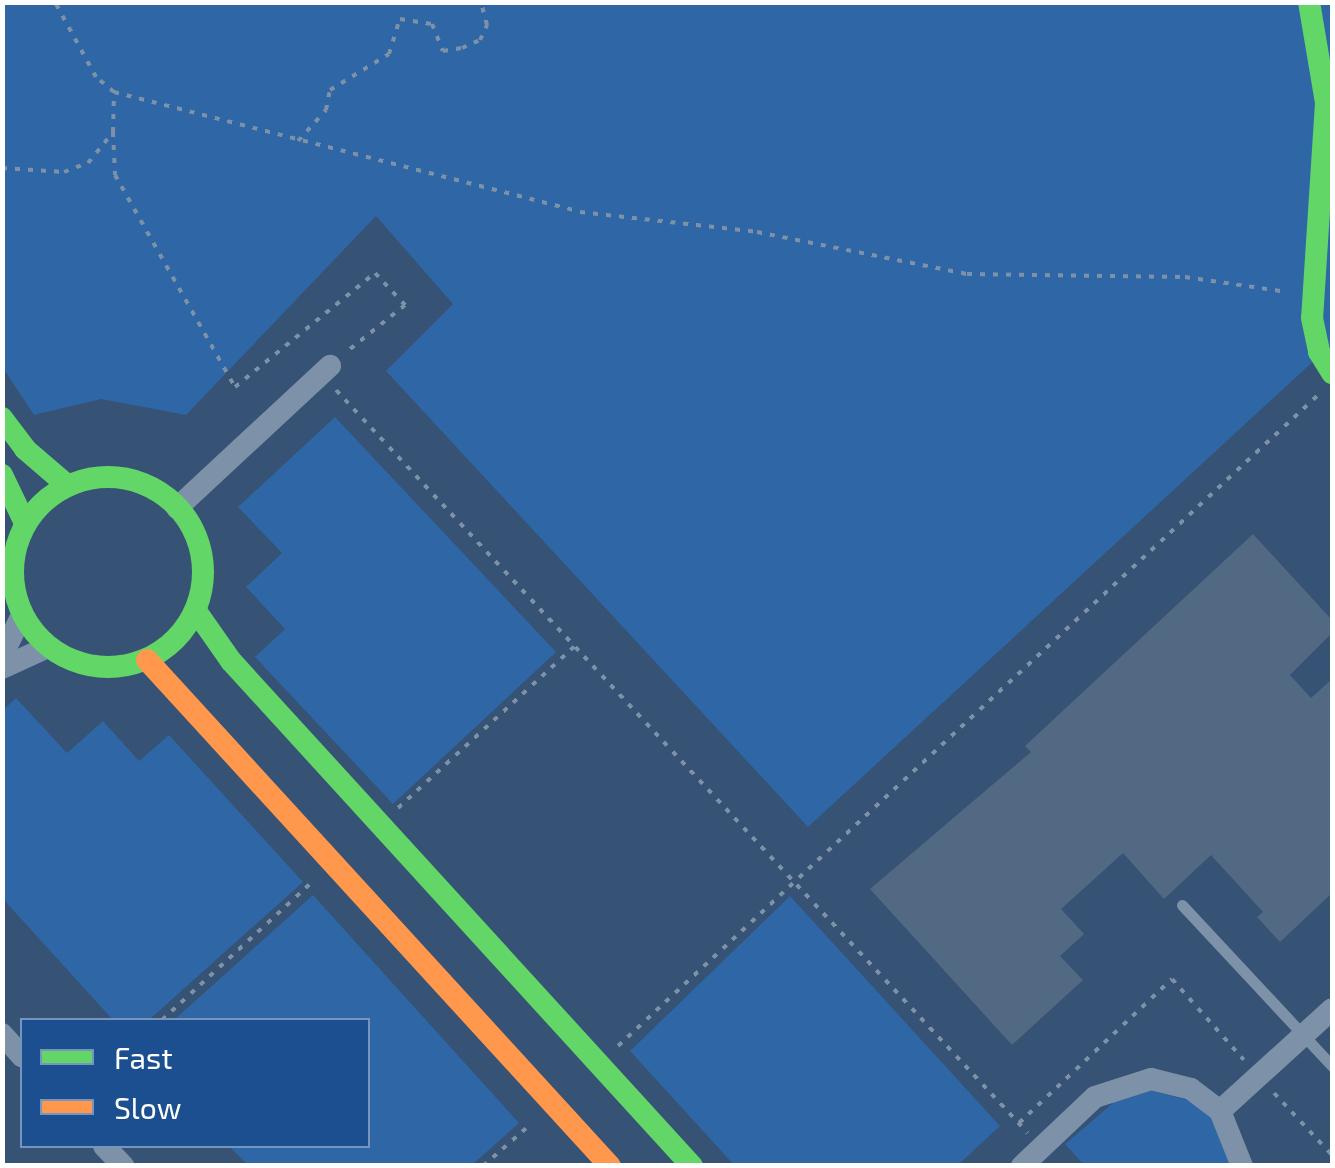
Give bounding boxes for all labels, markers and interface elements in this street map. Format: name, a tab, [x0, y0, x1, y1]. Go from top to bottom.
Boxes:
legend	[20, 1018, 370, 1148]
text: Fast	[114, 1039, 173, 1075]
text: Slow	[114, 1089, 181, 1125]

